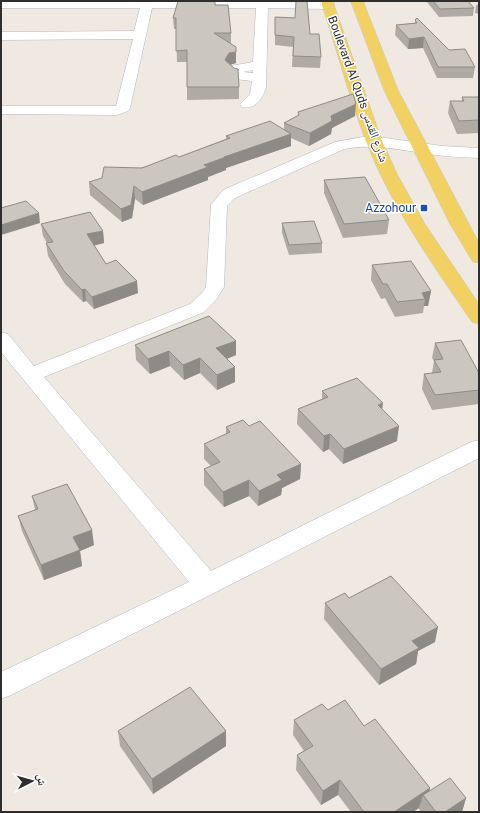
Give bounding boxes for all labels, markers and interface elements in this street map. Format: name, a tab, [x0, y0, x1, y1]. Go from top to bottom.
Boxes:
street label: Boulevard Al Quds شارع القدس	[324, 14, 391, 164]
place label: Azzohour	[365, 201, 416, 215]
marker: Azzohour	[419, 203, 429, 213]
north arrow	[12, 761, 52, 801]
text: ش	[33, 774, 49, 787]

